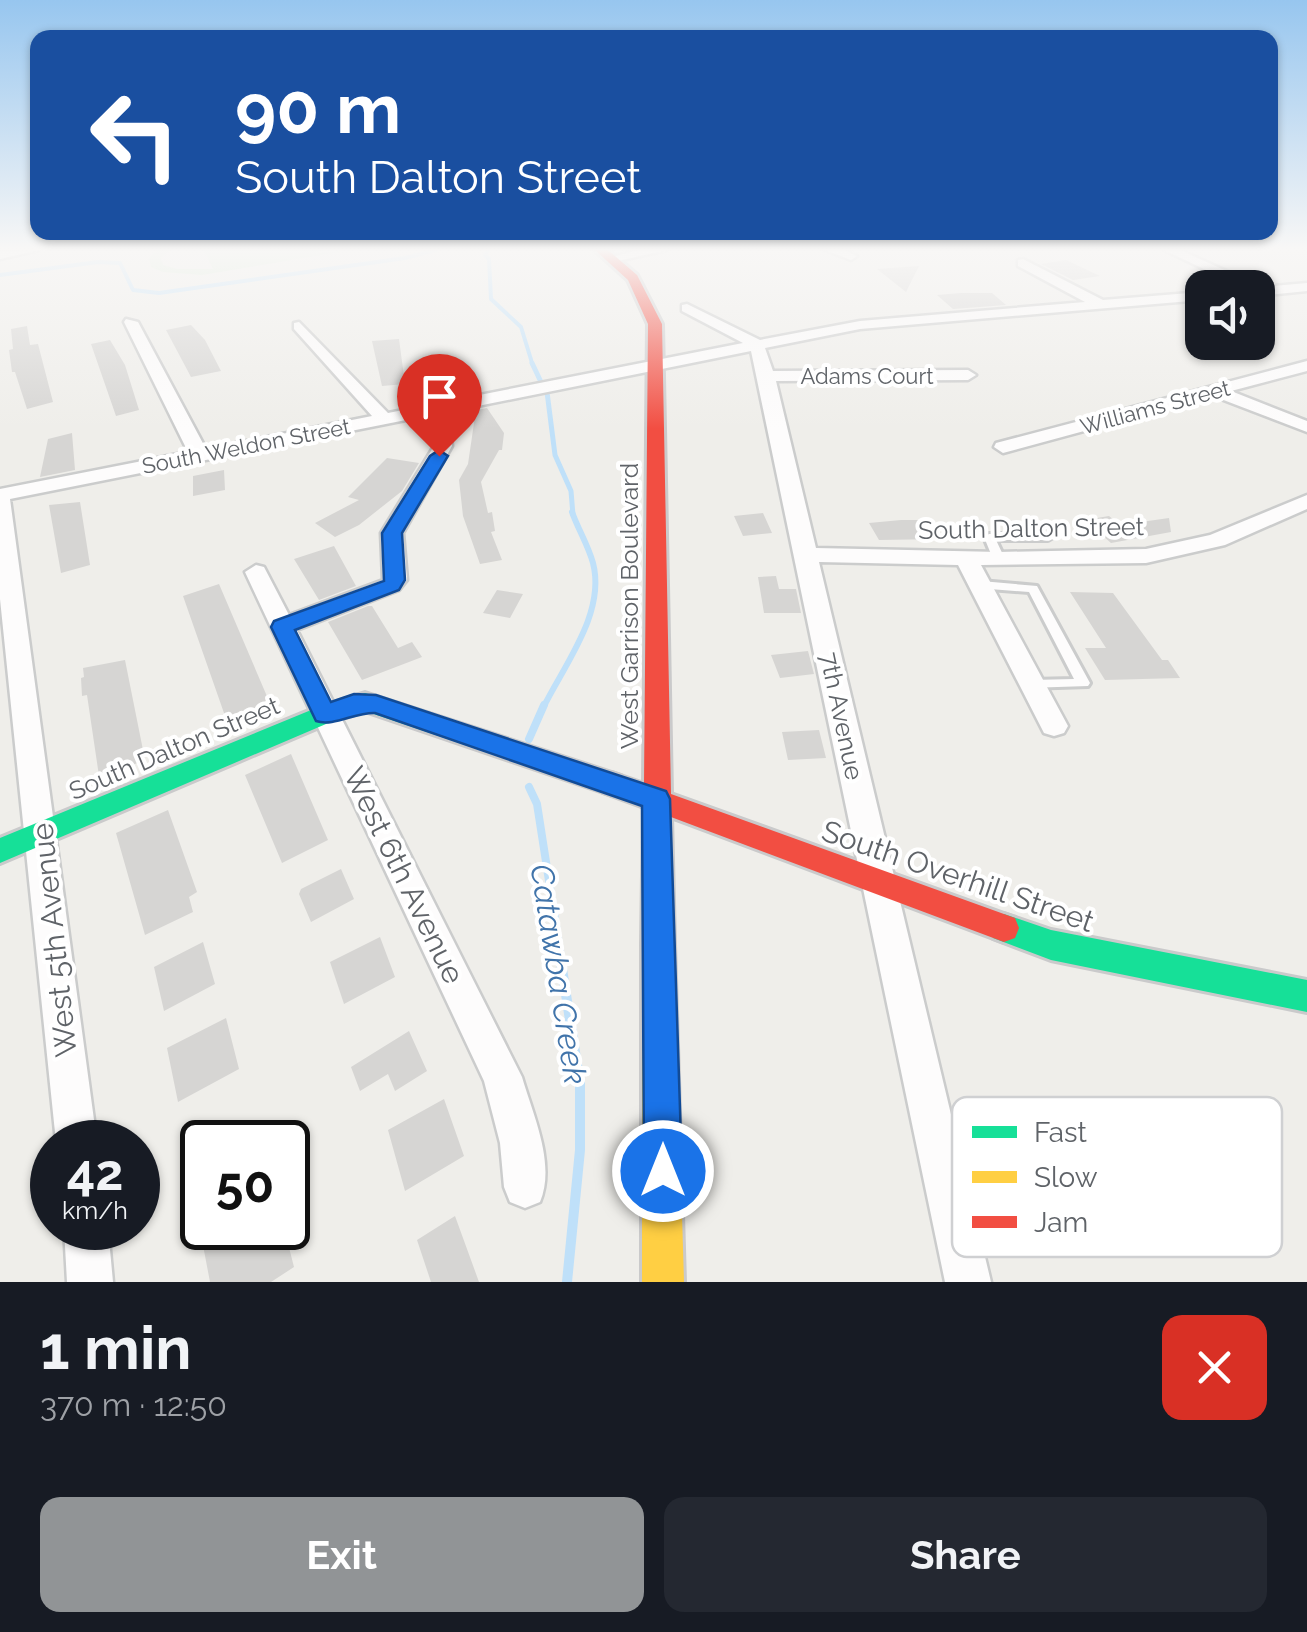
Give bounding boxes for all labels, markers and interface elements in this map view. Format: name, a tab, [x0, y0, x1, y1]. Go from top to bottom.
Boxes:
text: 90 m	[235, 67, 401, 149]
icon: left	[70, 70, 200, 200]
text: South Dalton Street	[235, 151, 641, 204]
map controls	[1185, 270, 1275, 360]
button: sound	[1185, 270, 1275, 360]
pin	[397, 354, 482, 457]
street label: Adams Court	[800, 363, 934, 389]
icon: arrive	[412, 369, 467, 424]
street label: Williams Street	[1077, 374, 1233, 439]
street label: South Weldon Street	[140, 413, 353, 479]
street label: West Garrison Boulevard	[614, 463, 644, 749]
street label: South Dalton Street	[918, 511, 1145, 545]
street label: 7th Avenue	[814, 649, 870, 783]
street label: South Dalton Street	[64, 690, 284, 806]
street label: West 6th Avenue	[336, 761, 472, 989]
street label: South Overhill Street	[817, 813, 1099, 939]
street label: West 5th Avenue	[24, 821, 84, 1059]
water label: Catawba Creek	[523, 861, 595, 1087]
legend	[952, 1097, 1282, 1257]
text: Fast	[1034, 1116, 1087, 1149]
position arrow	[611, 1119, 715, 1223]
speed limit sign: 50	[180, 1120, 310, 1250]
text: 42	[67, 1143, 123, 1202]
text: Slow	[1034, 1161, 1098, 1194]
text: km/h	[62, 1195, 128, 1225]
text: Jam	[1034, 1206, 1088, 1239]
text: 1 min	[40, 1313, 191, 1383]
button: close	[1162, 1315, 1267, 1420]
text: 370 m · 12:50	[40, 1386, 227, 1423]
button: Exit	[40, 1497, 644, 1612]
button: Share	[664, 1497, 1267, 1612]

